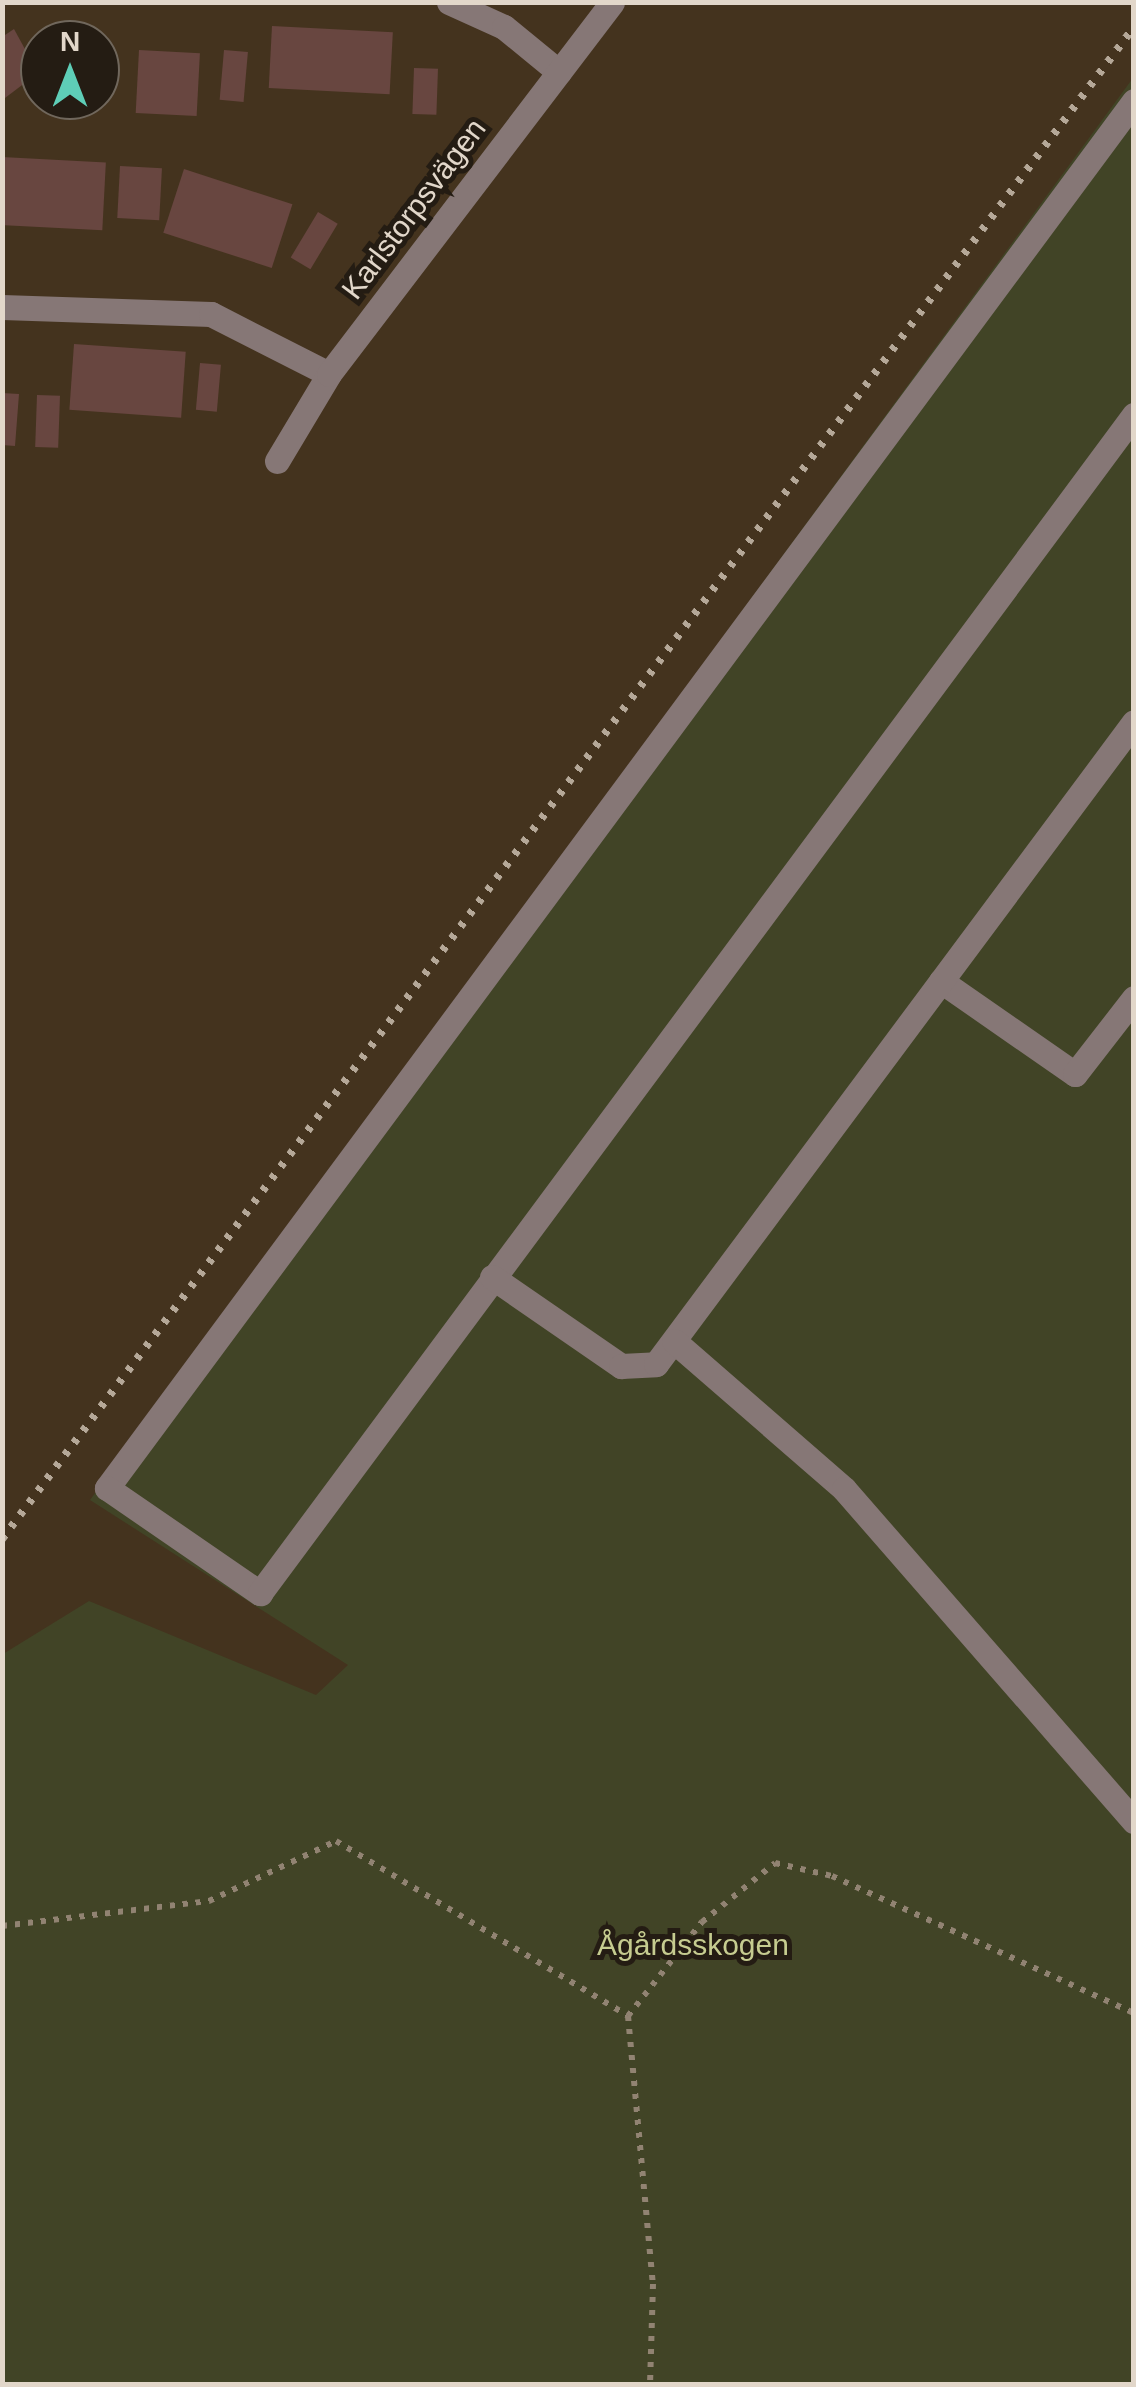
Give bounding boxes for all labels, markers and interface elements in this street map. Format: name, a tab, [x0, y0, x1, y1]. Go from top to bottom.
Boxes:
north arrow	[20, 20, 120, 120]
text: N	[60, 26, 80, 57]
street label: Karlstorpsvägen	[334, 112, 494, 306]
park label: Ågårdsskogen	[597, 1927, 789, 1963]

